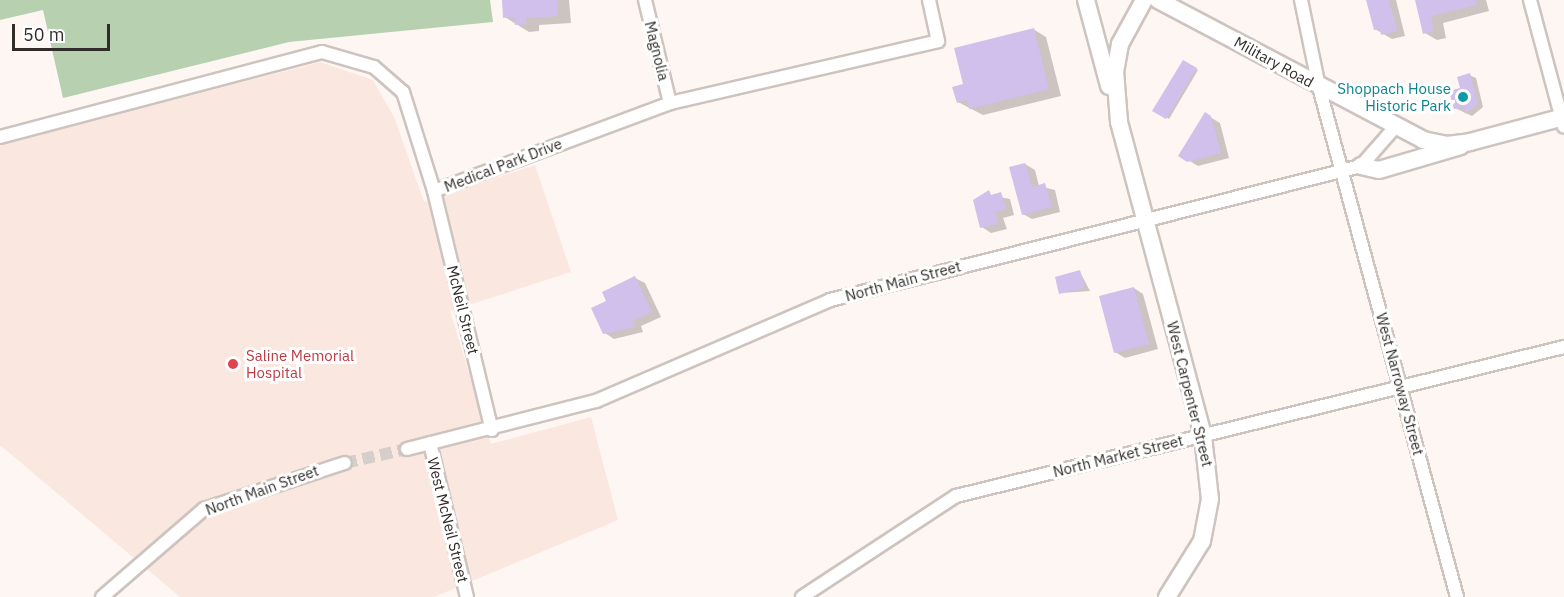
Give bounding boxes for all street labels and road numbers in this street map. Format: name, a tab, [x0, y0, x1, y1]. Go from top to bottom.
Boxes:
street label: Magnolia	[641, 19, 673, 83]
street label: Military Road	[1231, 33, 1317, 91]
street label: Medical Park Drive	[442, 134, 564, 196]
street label: North Main Street	[843, 257, 963, 305]
street label: McNeil Street	[443, 264, 483, 356]
street label: West Narroway Street	[1372, 311, 1428, 457]
street label: West Carpenter Street	[1163, 319, 1217, 469]
street label: North Market Street	[1051, 431, 1185, 481]
street label: West McNeil Street	[424, 456, 472, 584]
street label: North Main Street	[203, 461, 321, 519]

